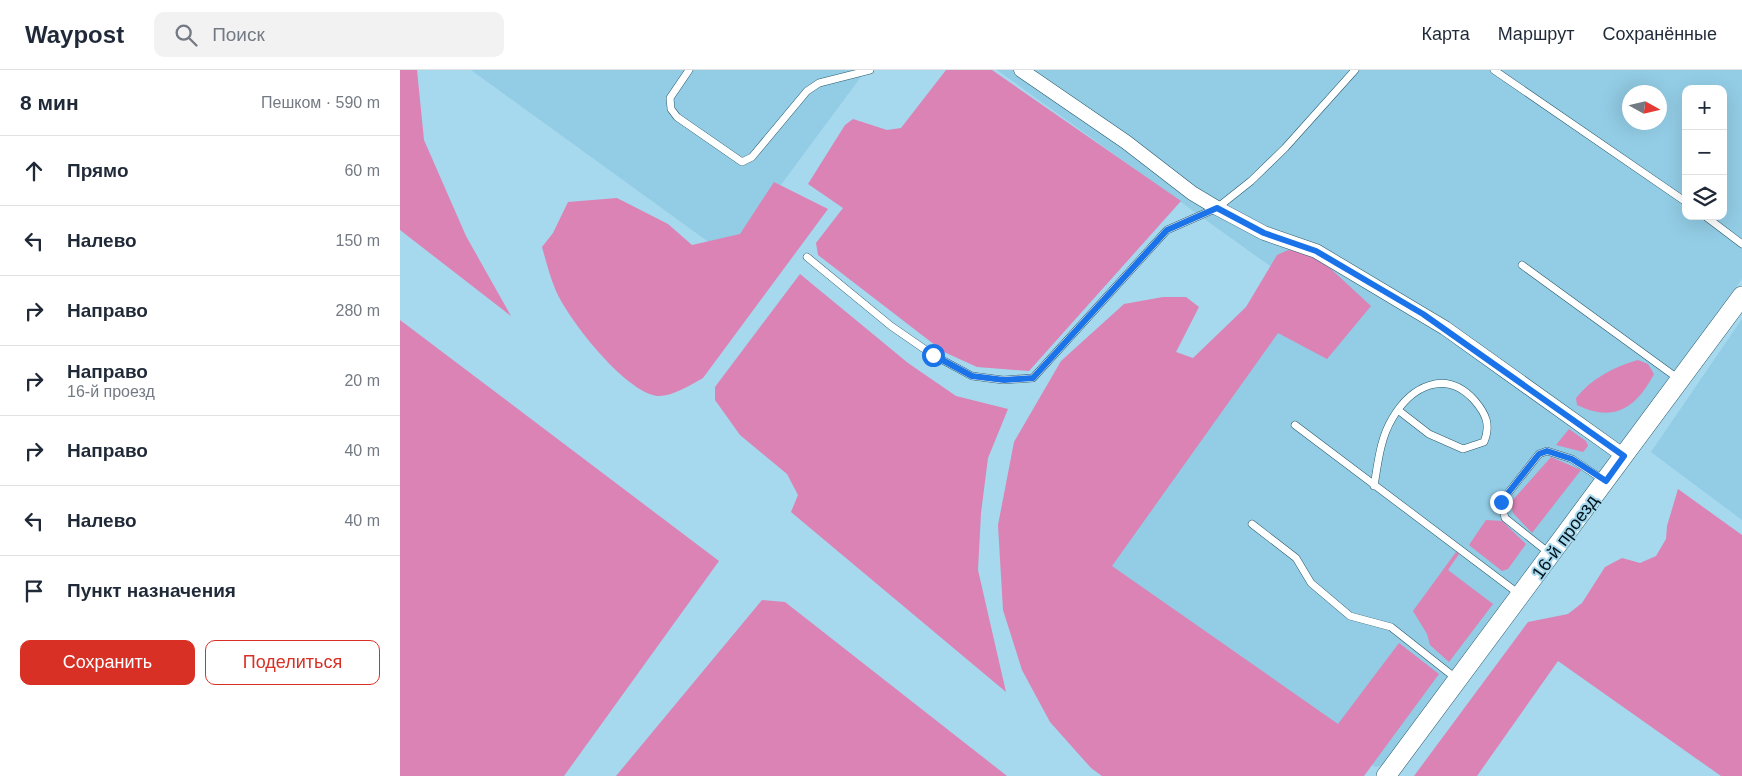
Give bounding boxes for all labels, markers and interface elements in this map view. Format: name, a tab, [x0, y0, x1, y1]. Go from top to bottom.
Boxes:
search box	[154, 12, 504, 57]
text: Waypost	[25, 21, 124, 48]
icon: search	[172, 21, 200, 49]
text: Поиск	[212, 24, 265, 45]
text: Карта	[1422, 24, 1470, 44]
text: Маршрут	[1498, 24, 1574, 44]
text: Сохранённые	[1602, 24, 1717, 44]
north arrow	[1622, 85, 1667, 130]
map controls	[1682, 85, 1727, 220]
button: +	[1682, 85, 1727, 130]
text: 8 мин	[20, 91, 79, 114]
text: Пешком · 590 m	[261, 94, 380, 111]
button: −	[1682, 130, 1727, 175]
icon: ahead	[20, 157, 48, 185]
text: Прямо	[67, 160, 129, 181]
text: 60 m	[344, 162, 380, 179]
button: layers	[1682, 175, 1727, 220]
icon: left	[20, 227, 48, 255]
text: Налево	[67, 230, 137, 251]
text: 150 m	[336, 232, 380, 249]
icon: right	[20, 297, 48, 325]
text: Направо	[67, 300, 148, 321]
text: 280 m	[336, 302, 380, 319]
route start	[922, 344, 945, 367]
text: Направо	[67, 361, 148, 382]
icon: right	[20, 367, 48, 395]
text: 20 m	[344, 372, 380, 389]
text: 16-й проезд	[67, 383, 155, 400]
icon: right	[20, 437, 48, 465]
text: Направо	[67, 440, 148, 461]
text: 40 m	[344, 442, 380, 459]
route end	[1490, 491, 1513, 514]
street label: 16-й проезд	[1528, 491, 1602, 583]
icon: left	[20, 507, 48, 535]
text: Налево	[67, 510, 137, 531]
text: 40 m	[344, 512, 380, 529]
icon: arrive	[20, 577, 48, 605]
text: Пункт назначения	[67, 580, 236, 601]
button: Сохранить	[20, 640, 195, 685]
button: Поделиться	[205, 640, 380, 685]

